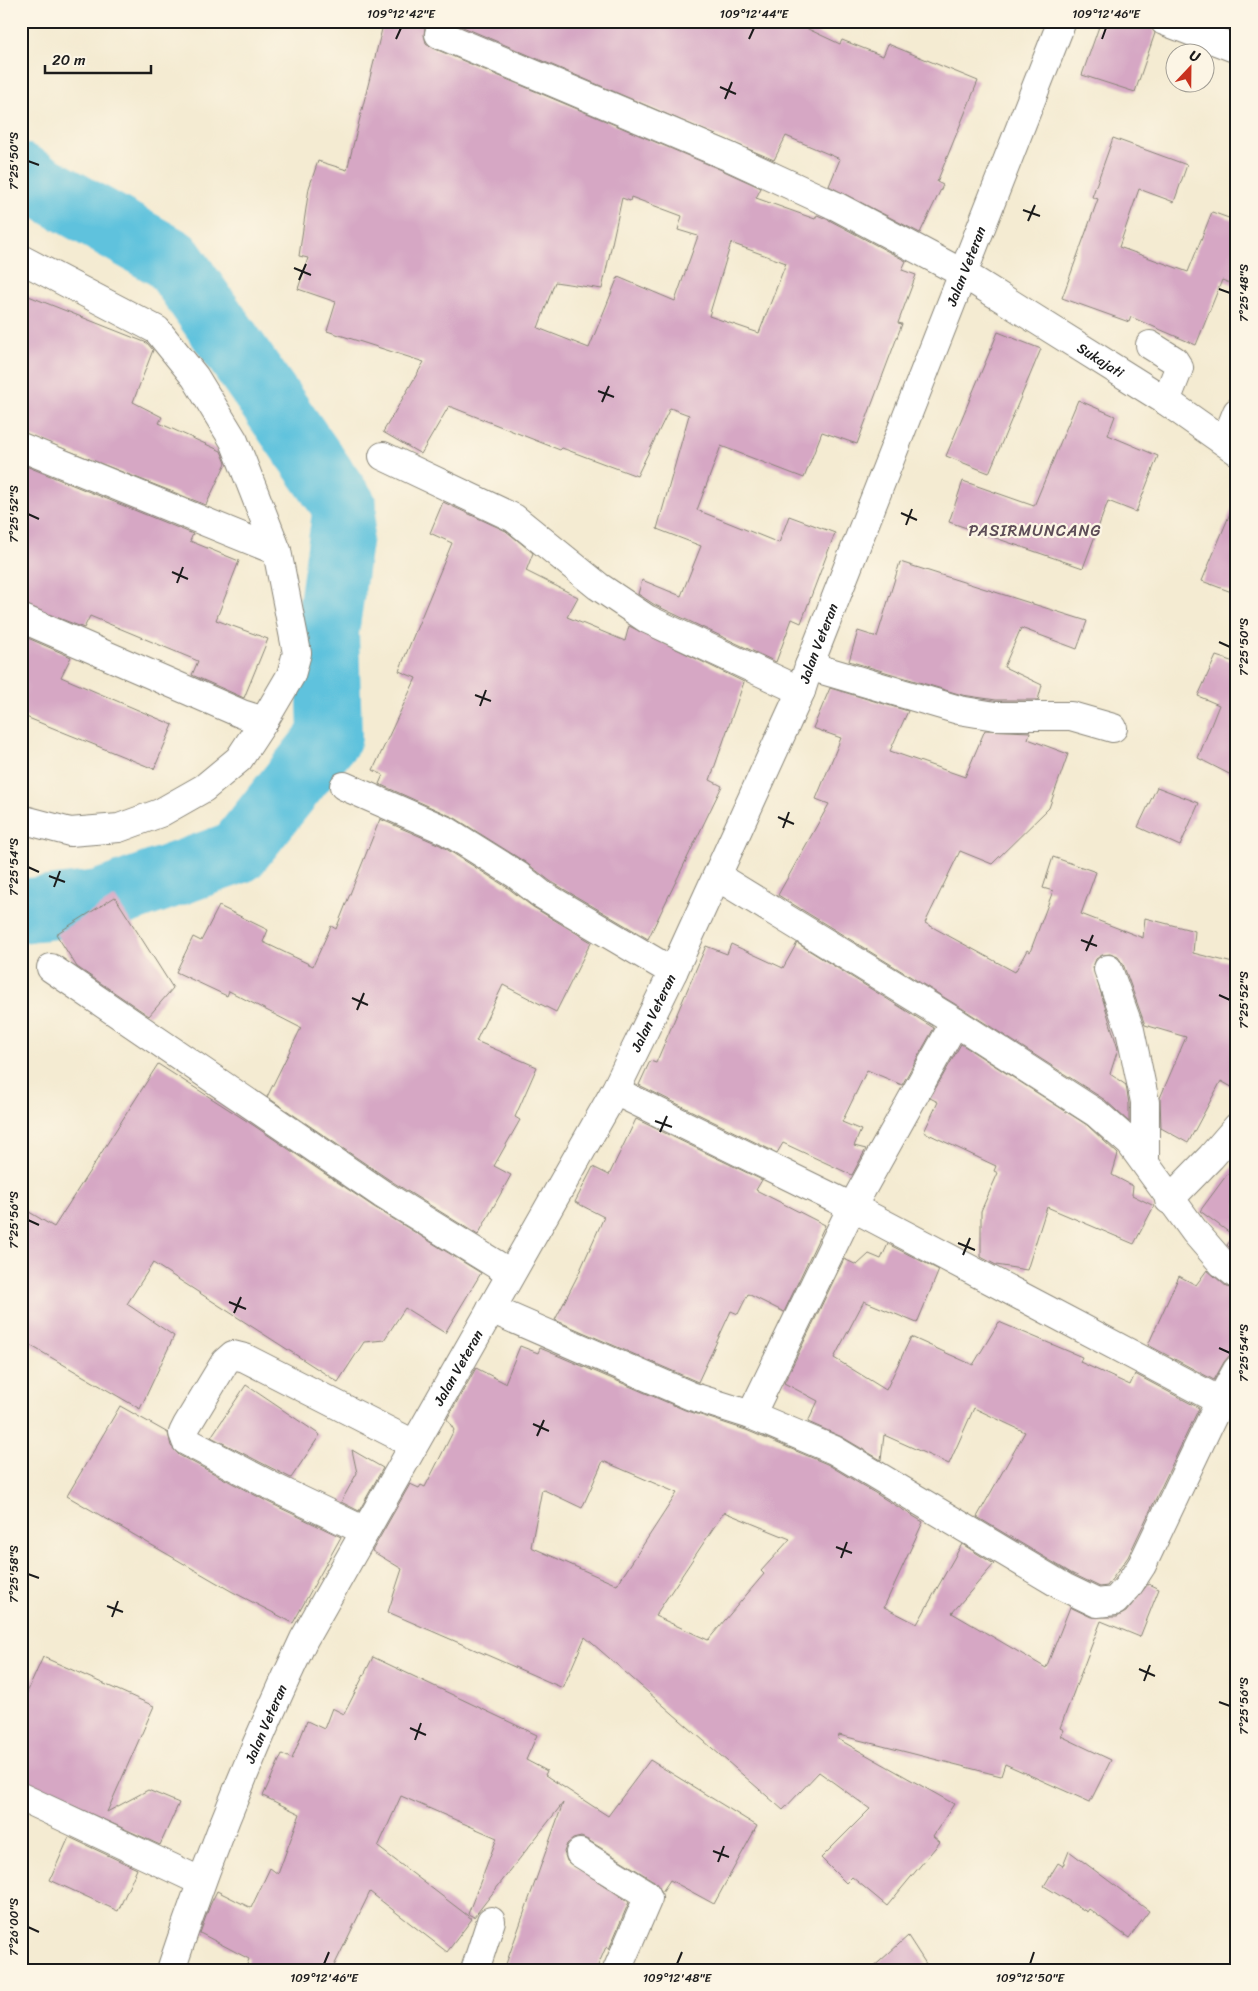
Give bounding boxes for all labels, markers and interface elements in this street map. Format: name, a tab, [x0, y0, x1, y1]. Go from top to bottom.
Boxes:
text: 109°12'42"E	[367, 3, 436, 25]
text: 109°12'44"E	[720, 3, 790, 25]
text: 109°12'46"E	[1072, 3, 1141, 25]
scale bar	[45, 42, 151, 74]
north arrow	[1166, 42, 1216, 92]
text: U	[1186, 43, 1204, 70]
text: 20 m	[52, 47, 86, 73]
text: 7°25'50"S	[3, 131, 25, 190]
street label: Jalan Veteran	[938, 222, 993, 311]
text: 7°25'48"S	[1233, 264, 1255, 322]
street label: Sukajati	[1072, 336, 1130, 385]
text: 7°25'52"S	[3, 485, 25, 543]
district label: PASIRMUNCANG	[968, 516, 1102, 545]
street label: Jalan Veteran	[791, 599, 845, 687]
text: 7°25'50"S	[1233, 617, 1255, 676]
text: 7°25'54"S	[3, 838, 25, 896]
street label: Jalan Veteran	[623, 969, 683, 1057]
text: 7°25'52"S	[1233, 971, 1255, 1029]
text: 7°25'56"S	[3, 1191, 25, 1249]
street label: Jalan Veteran	[426, 1324, 490, 1411]
text: 7°25'54"S	[1233, 1324, 1255, 1382]
text: 7°25'58"S	[3, 1545, 25, 1603]
text: 7°25'56"S	[1233, 1677, 1255, 1735]
street label: Jalan Veteran	[237, 1680, 294, 1768]
text: 7°26'00"S	[3, 1898, 25, 1956]
text: 109°12'46"E	[290, 1967, 359, 1989]
text: 109°12'48"E	[643, 1967, 712, 1989]
text: 109°12'50"E	[996, 1967, 1065, 1989]

